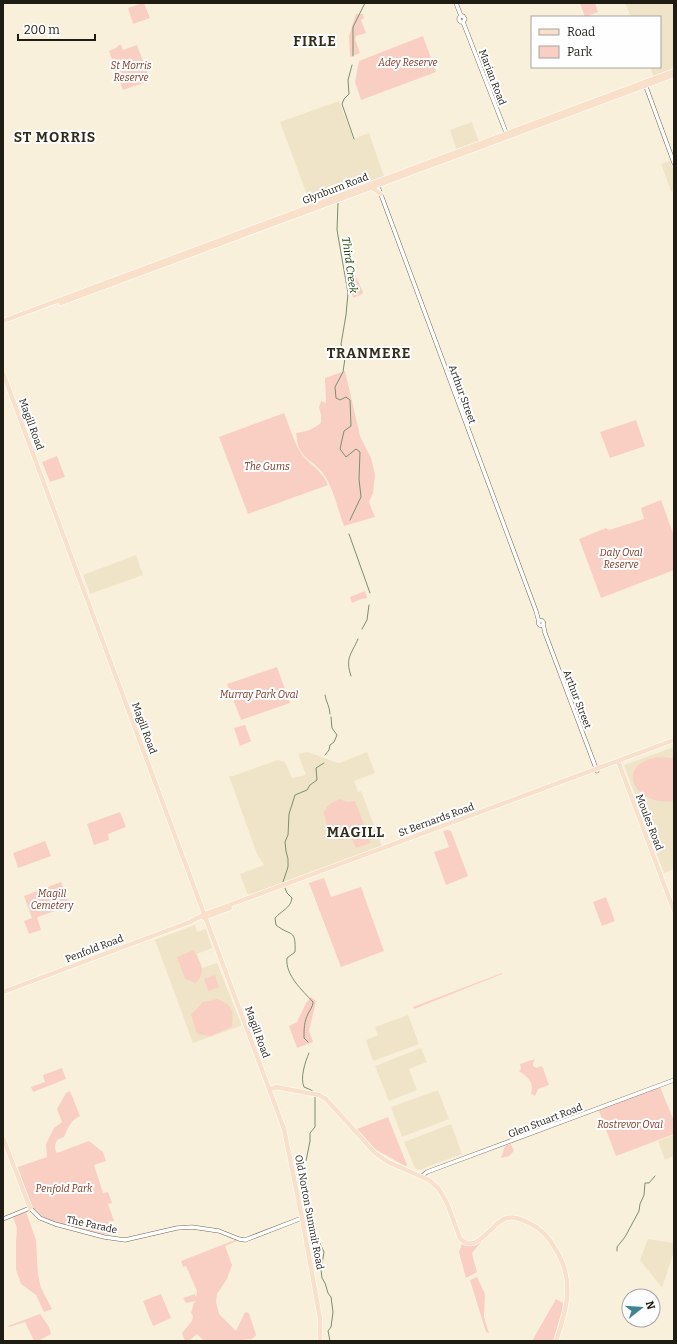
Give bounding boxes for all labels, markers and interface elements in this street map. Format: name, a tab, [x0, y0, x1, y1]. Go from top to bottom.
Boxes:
scale bar	[18, 16, 95, 42]
legend	[531, 16, 661, 68]
text: 200 m	[24, 23, 60, 37]
text: Road	[567, 25, 595, 39]
district label: FIRLE	[293, 33, 337, 50]
text: Park	[567, 45, 593, 59]
street label: Marian Road	[476, 48, 508, 107]
park label: Adey Reserve	[377, 57, 438, 69]
park label: St Morris Reserve	[110, 60, 152, 84]
district label: ST MORRIS	[14, 129, 96, 146]
street label: Glynburn Road	[301, 171, 370, 207]
water label: Third Creek	[339, 236, 360, 295]
district label: TRANMERE	[327, 345, 411, 362]
street label: Arthur Street	[446, 363, 478, 426]
street label: Magill Road	[16, 397, 46, 452]
park label: The Gums	[244, 461, 290, 473]
park label: Daly Oval Reserve	[600, 547, 643, 571]
street label: Arthur Street	[560, 668, 594, 731]
park label: Murray Park Oval	[220, 689, 299, 701]
street label: Magill Road	[129, 701, 159, 756]
street label: Moules Road	[633, 793, 665, 852]
street label: St Bernards Road	[397, 801, 476, 839]
district label: MAGILL	[327, 824, 385, 841]
park label: Magill Cemetery	[31, 888, 74, 912]
street label: Penfold Road	[64, 932, 125, 965]
street label: Magill Road	[242, 1005, 272, 1060]
street label: Glen Stuart Road	[506, 1101, 584, 1141]
park label: Rostrevor Oval	[597, 1119, 663, 1131]
street label: Old Norton Summit Road	[292, 1154, 326, 1271]
park label: Penfold Park	[36, 1183, 93, 1195]
street label: The Parade	[65, 1214, 118, 1236]
north arrow	[621, 1288, 661, 1328]
text: N	[643, 1299, 658, 1312]

